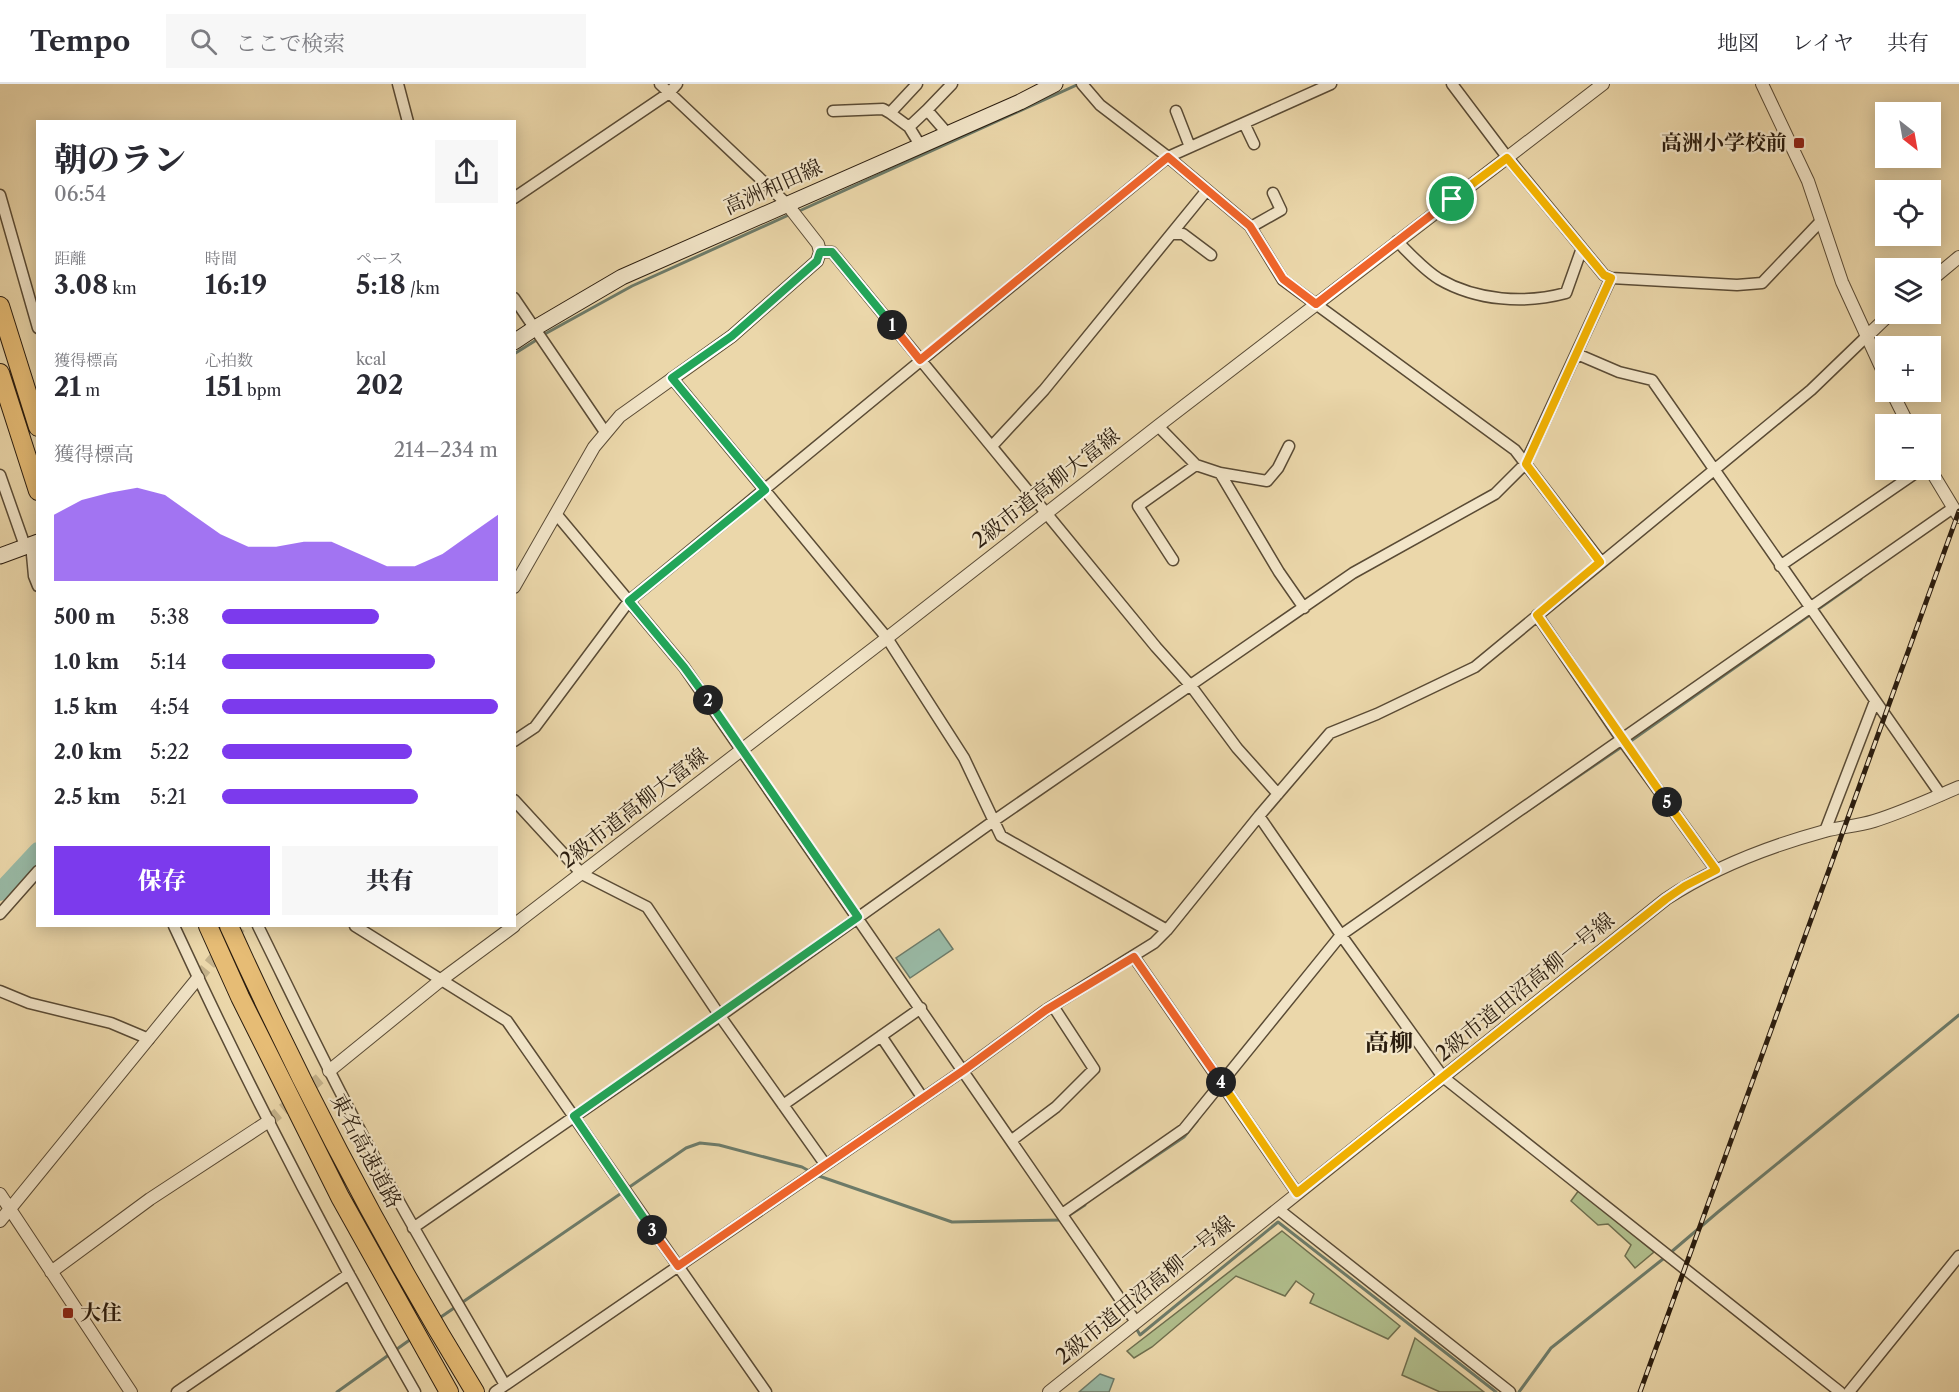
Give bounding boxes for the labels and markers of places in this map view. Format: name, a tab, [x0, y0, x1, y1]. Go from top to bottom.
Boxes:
place label: 高洲小学校前	[1661, 130, 1787, 155]
marker: 高洲小学校前	[1792, 136, 1806, 150]
pin	[1426, 173, 1477, 224]
pin: 1	[877, 310, 907, 340]
pin: 2	[693, 685, 723, 715]
pin: 5	[1652, 787, 1682, 817]
pin: 4	[1206, 1067, 1236, 1097]
pin: 3	[637, 1215, 667, 1245]
place label: 大住	[80, 1300, 122, 1325]
marker: 大住	[61, 1306, 75, 1320]

